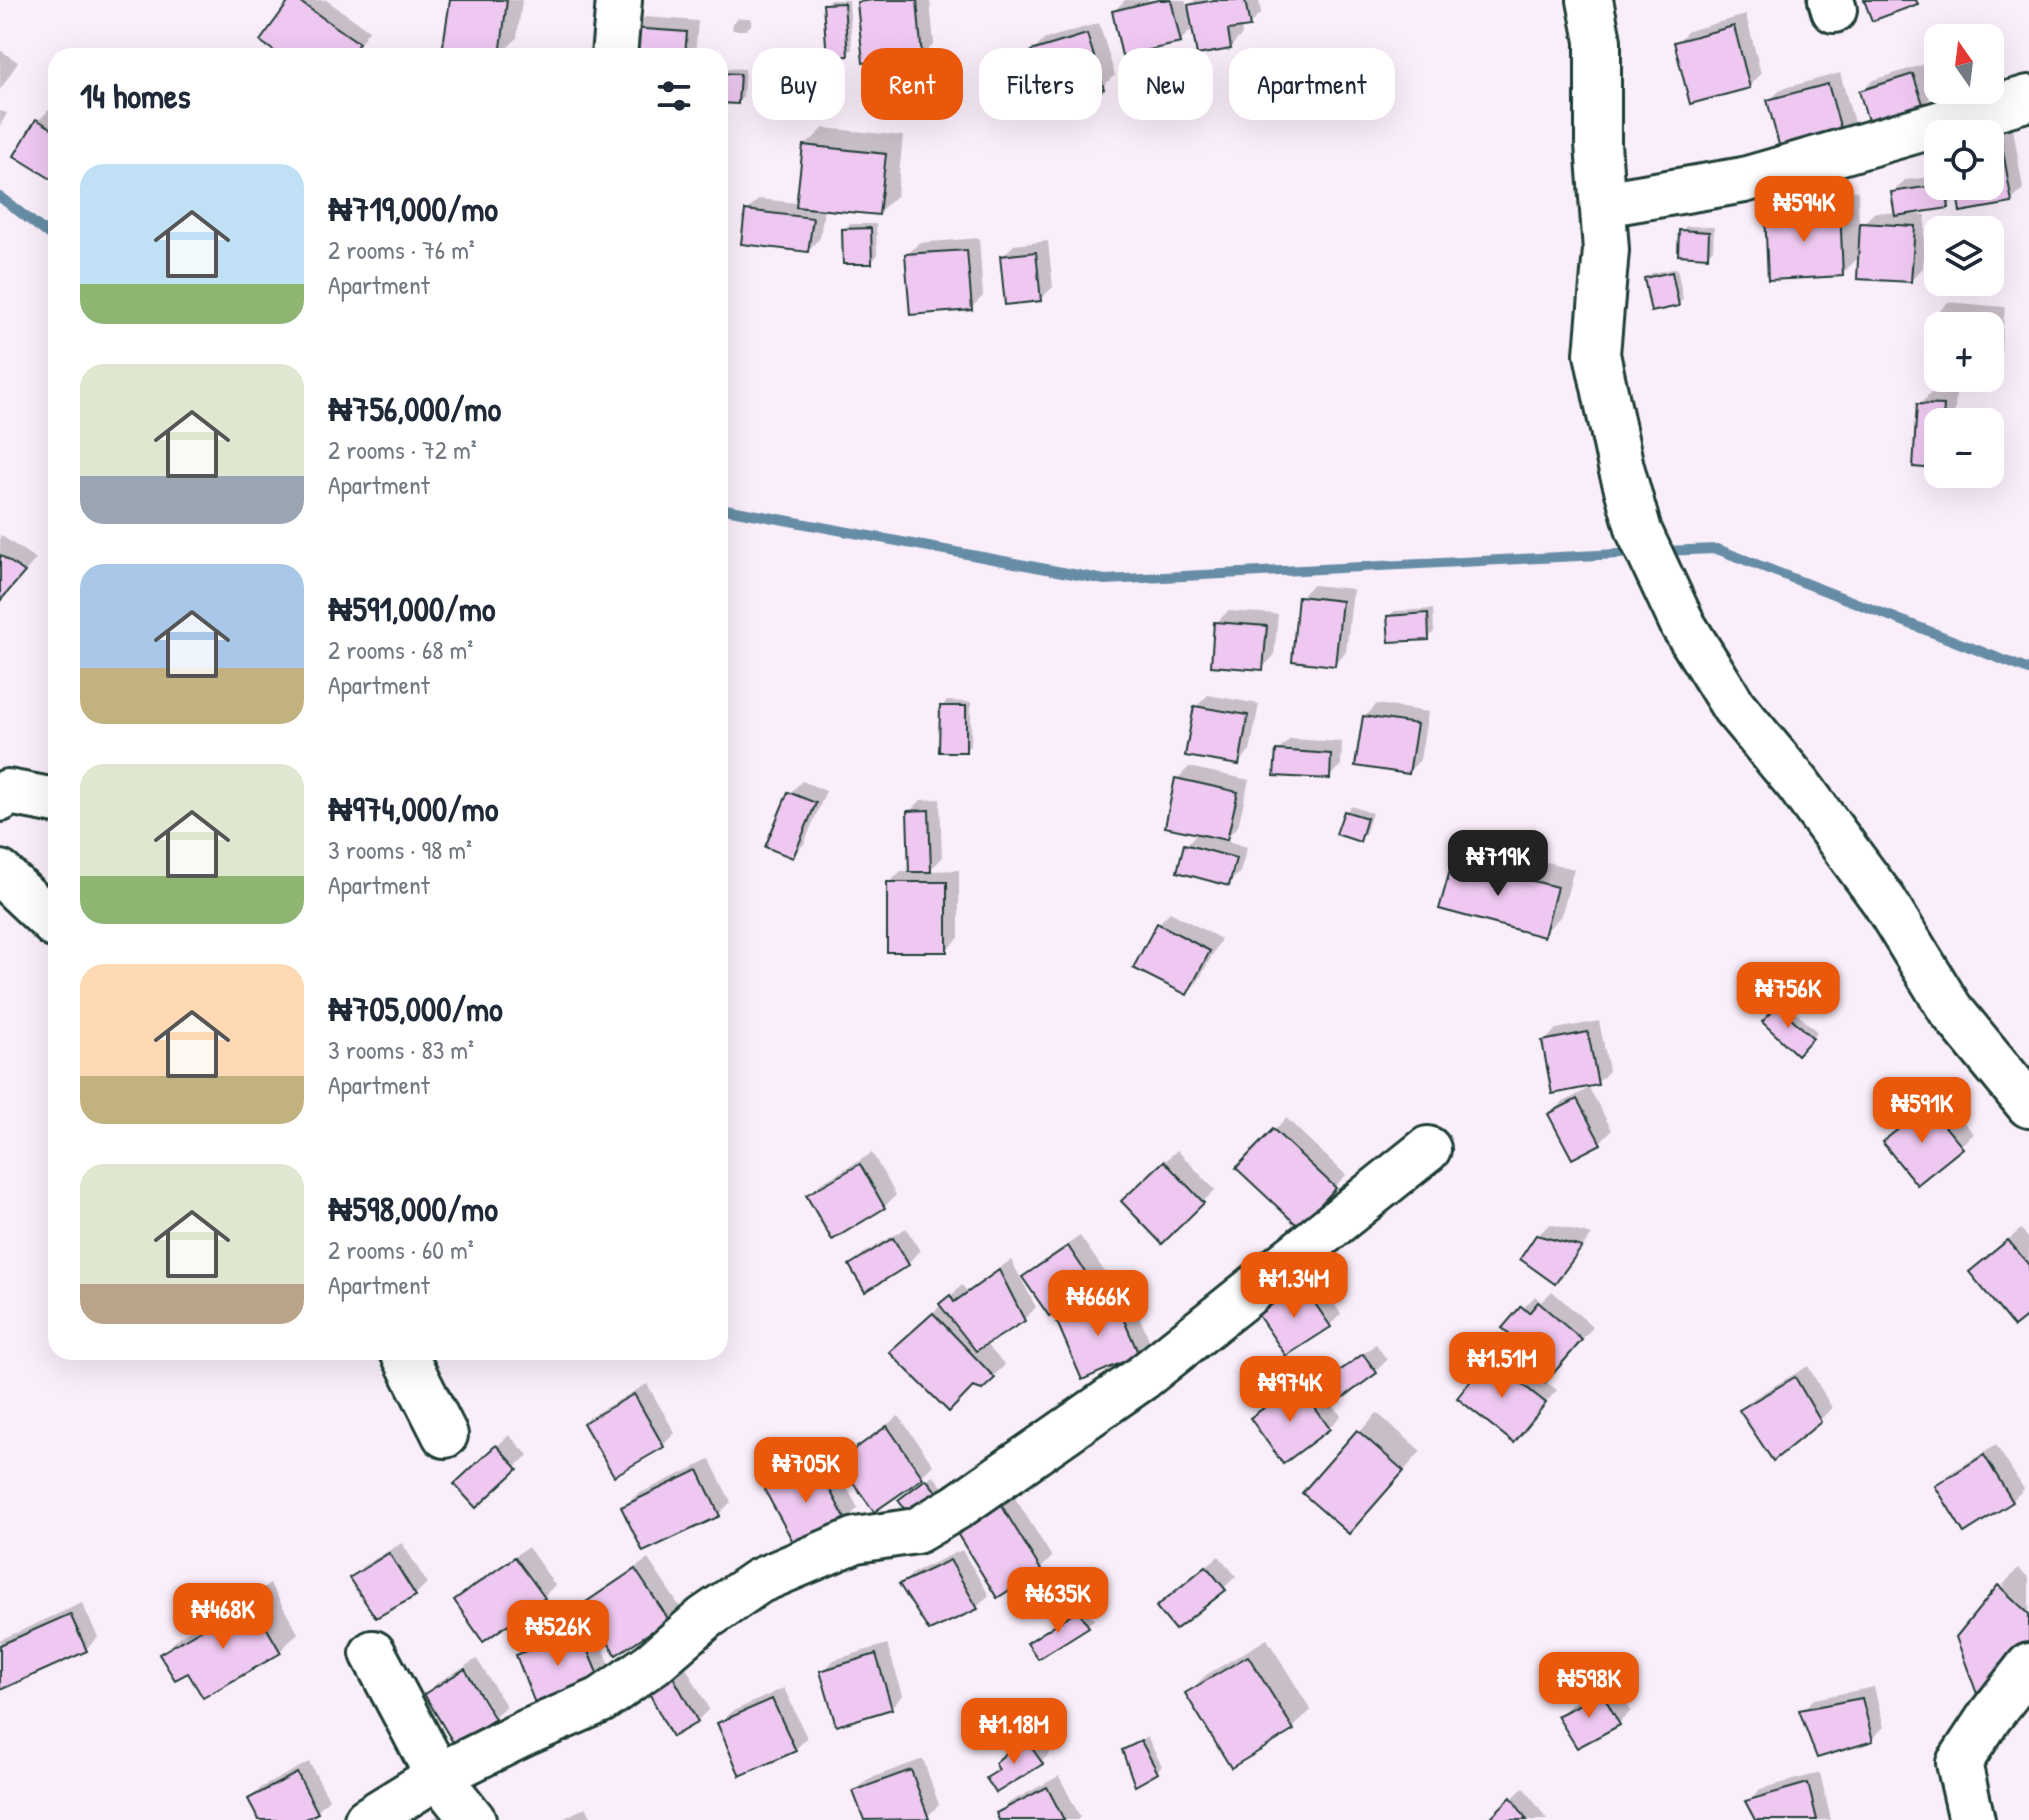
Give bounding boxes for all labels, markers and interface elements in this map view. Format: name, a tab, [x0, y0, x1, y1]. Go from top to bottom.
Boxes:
north arrow	[1924, 24, 2004, 104]
map controls	[1924, 24, 2004, 488]
chip: Buy	[752, 48, 845, 120]
chip: Rent	[861, 48, 963, 120]
chip: Filters	[979, 48, 1102, 120]
chip: New	[1118, 48, 1213, 120]
chip: Apartment	[1229, 48, 1395, 120]
text: 14 homes	[80, 73, 191, 119]
icon: filters	[652, 74, 696, 118]
button: locate	[1924, 120, 2004, 200]
pin: ₦594K	[1748, 176, 1860, 244]
text: ₦594K	[1773, 184, 1835, 219]
text: ₦719,000/mo	[328, 186, 498, 232]
icon: home	[144, 196, 240, 292]
button: layers	[1924, 216, 2004, 296]
text: 2 rooms · 76 m²	[328, 232, 475, 267]
text: Apartment	[328, 267, 430, 302]
button: +	[1924, 312, 2004, 392]
text: ₦756,000/mo	[328, 386, 501, 432]
icon: home	[144, 396, 240, 492]
button: −	[1924, 408, 2004, 488]
text: 2 rooms · 72 m²	[328, 432, 477, 467]
text: Apartment	[328, 467, 430, 502]
text: ₦591,000/mo	[328, 586, 496, 632]
icon: home	[144, 596, 240, 692]
text: 2 rooms · 68 m²	[328, 632, 473, 667]
text: Apartment	[328, 667, 430, 702]
text: ₦974,000/mo	[328, 786, 498, 832]
icon: home	[144, 796, 240, 892]
pin: ₦719K	[1442, 830, 1554, 898]
text: 3 rooms · 98 m²	[328, 832, 472, 867]
text: ₦719K	[1466, 838, 1530, 873]
text: Apartment	[328, 867, 430, 902]
pin: ₦756K	[1732, 962, 1844, 1030]
text: ₦756K	[1755, 970, 1821, 1005]
text: ₦705,000/mo	[328, 986, 503, 1032]
icon: home	[144, 996, 240, 1092]
text: 3 rooms · 83 m²	[328, 1032, 474, 1067]
text: Apartment	[328, 1067, 430, 1102]
pin: ₦591K	[1866, 1077, 1978, 1145]
text: ₦591K	[1891, 1085, 1953, 1120]
text: ₦598,000/mo	[328, 1186, 498, 1232]
icon: home	[144, 1196, 240, 1292]
text: 2 rooms · 60 m²	[328, 1232, 474, 1267]
pin: ₦1.34M	[1229, 1252, 1359, 1320]
text: ₦1.34M	[1259, 1260, 1329, 1295]
text: Apartment	[328, 1267, 430, 1302]
pin: ₦666K	[1042, 1270, 1154, 1338]
text: ₦666K	[1066, 1278, 1130, 1313]
pin: ₦1.51M	[1437, 1332, 1567, 1400]
text: ₦1.51M	[1467, 1340, 1537, 1375]
pin: ₦974K	[1234, 1356, 1346, 1424]
text: ₦974K	[1258, 1364, 1322, 1399]
pin: ₦705K	[750, 1437, 862, 1505]
text: ₦705K	[772, 1445, 840, 1480]
pin: ₦635K	[1002, 1567, 1114, 1635]
text: ₦635K	[1025, 1575, 1091, 1610]
pin: ₦468K	[167, 1583, 279, 1651]
text: ₦468K	[191, 1591, 255, 1626]
pin: ₦526K	[502, 1600, 614, 1668]
text: ₦526K	[525, 1608, 591, 1643]
pin: ₦598K	[1533, 1652, 1645, 1720]
text: ₦598K	[1557, 1660, 1621, 1695]
pin: ₦1.18M	[949, 1698, 1079, 1766]
text: ₦1.18M	[979, 1706, 1049, 1741]

